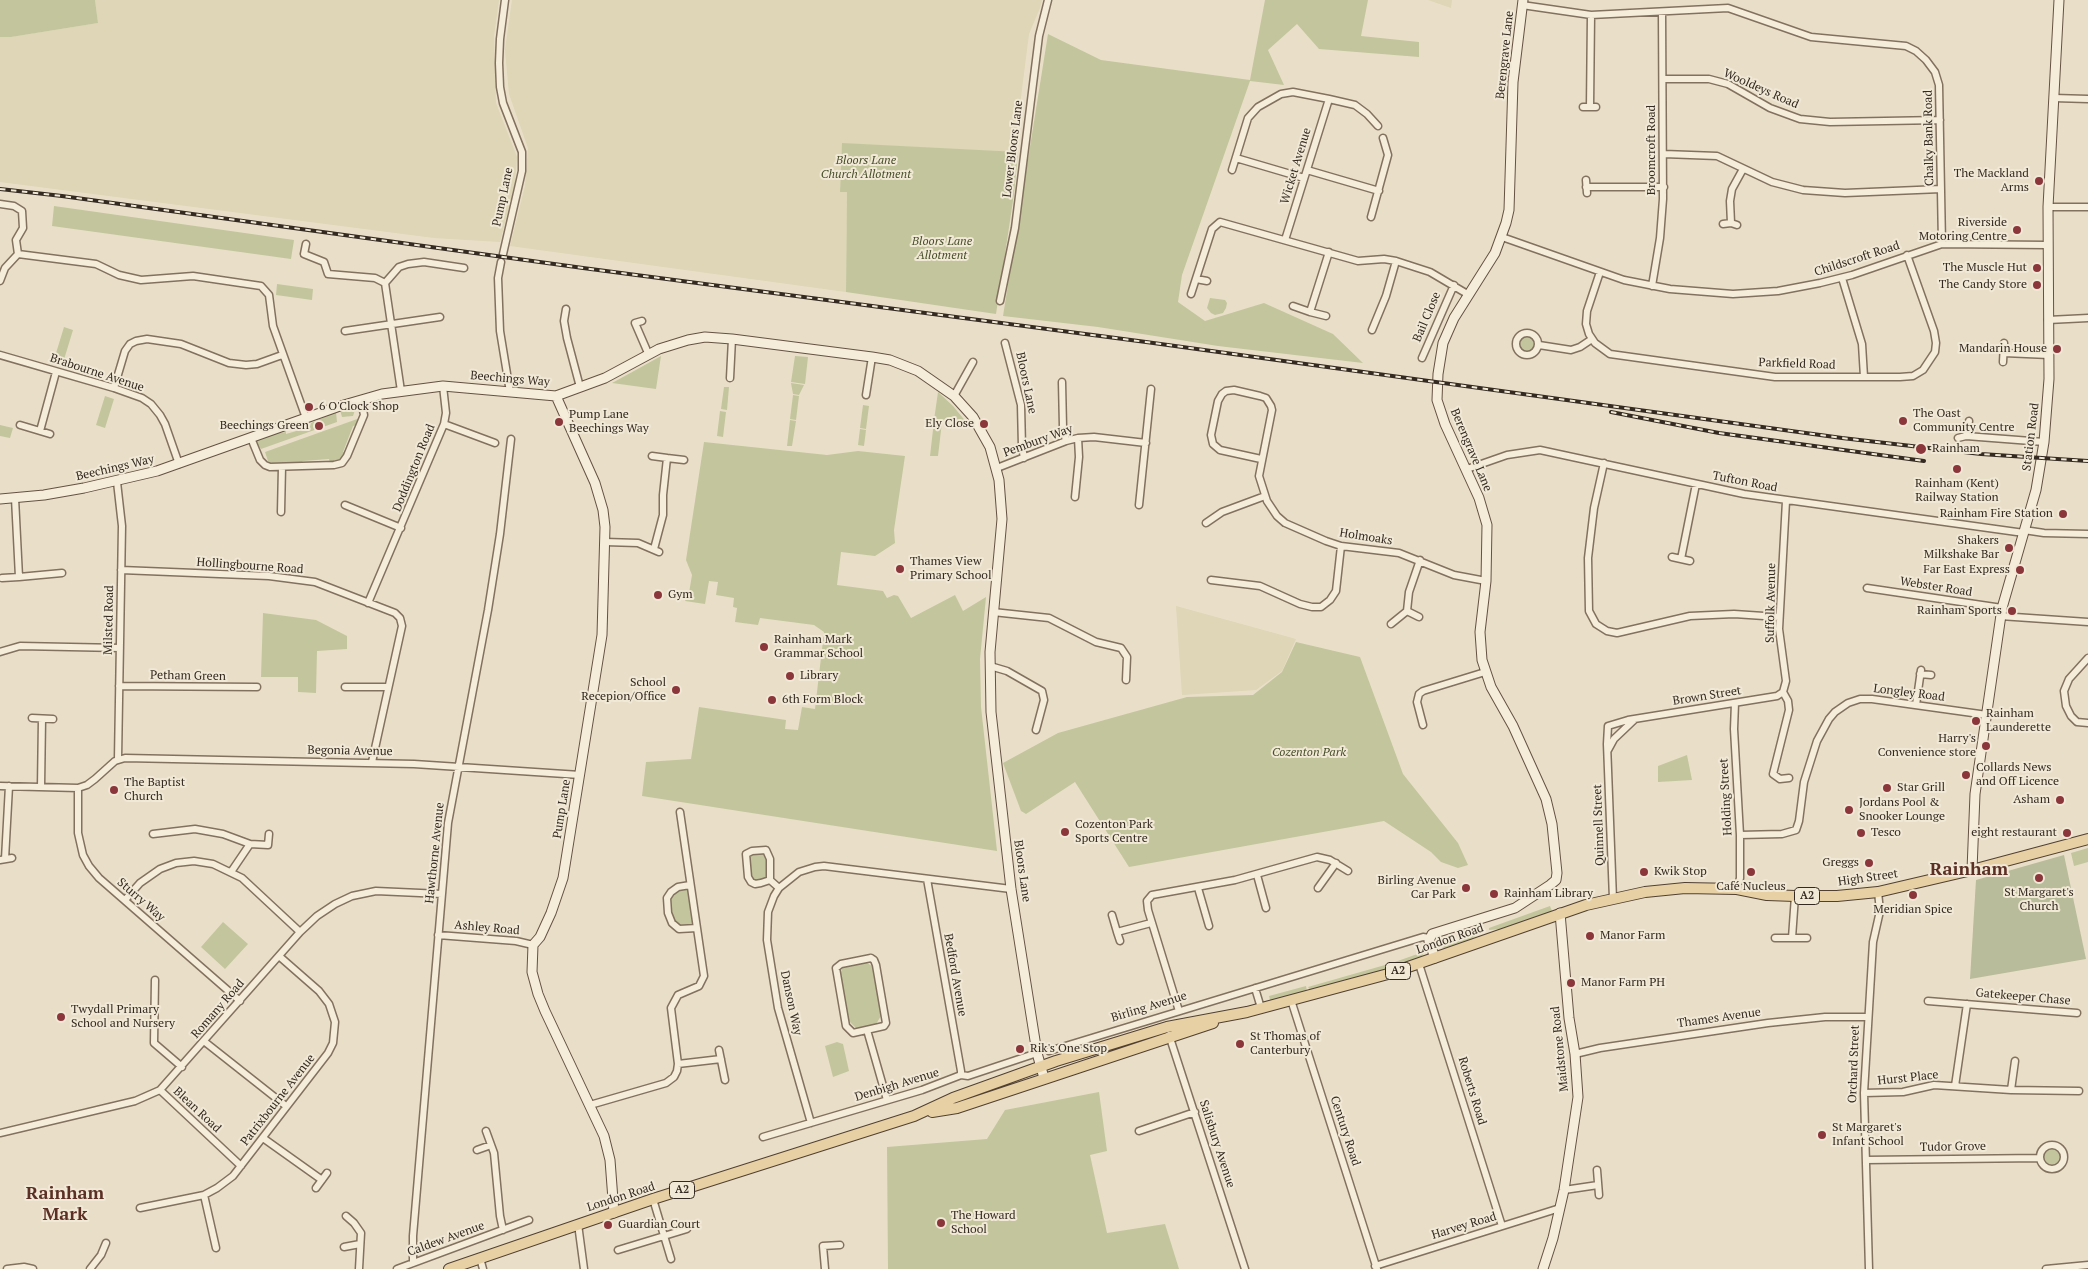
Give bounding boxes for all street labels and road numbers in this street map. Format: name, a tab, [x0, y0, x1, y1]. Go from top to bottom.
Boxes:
street label: Berengrave Lane	[1493, 10, 1517, 100]
street label: Wooldeys Road	[1721, 66, 1801, 112]
street label: Chalky Bank Road	[1921, 90, 1937, 186]
street label: Lower Bloors Lane	[1000, 99, 1026, 199]
street label: Broomcroft Road	[1645, 105, 1659, 195]
street label: Wicket Avenue	[1278, 126, 1314, 206]
street label: Pump Lane	[490, 166, 516, 228]
street label: Childscroft Road	[1813, 238, 1901, 280]
street label: Bail Close	[1410, 290, 1444, 344]
street label: Brabourne Avenue	[48, 351, 146, 395]
street label: Bloors Lane	[1012, 351, 1040, 415]
street label: Parkfield Road	[1758, 355, 1836, 373]
street label: Beechings Way	[470, 368, 550, 390]
street label: Station Road	[2020, 402, 2042, 472]
street label: Berengrave Lane	[1447, 406, 1495, 494]
street label: Doddington Road	[390, 422, 438, 514]
street label: Pembury Way	[1001, 422, 1075, 460]
street label: Beechings Way	[75, 452, 155, 484]
street label: Tufton Road	[1711, 469, 1779, 495]
street label: Holmoaks	[1338, 526, 1394, 548]
street label: Hollingbourne Road	[196, 555, 304, 577]
street label: Suffolk Avenue	[1763, 563, 1779, 643]
street label: Webster Road	[1899, 574, 1973, 600]
street label: Milsted Road	[101, 585, 117, 655]
street label: Petham Green	[150, 668, 226, 684]
street label: Longley Road	[1872, 681, 1946, 705]
street label: Brown Street	[1672, 683, 1742, 709]
street label: Begonia Avenue	[307, 743, 393, 759]
street label: Holding Street	[1717, 758, 1735, 836]
street label: Pump Lane	[550, 778, 574, 840]
street label: Quinnell Street	[1590, 784, 1608, 866]
street label: Hawthorne Avenue	[423, 802, 447, 904]
street label: Bloors Lane	[1011, 839, 1033, 903]
street label: High Street	[1837, 867, 1899, 889]
street label: Sturry Way	[114, 875, 168, 925]
road number: A2	[1794, 888, 1820, 904]
street label: Ashley Road	[454, 918, 520, 938]
street label: London Road	[1414, 921, 1486, 957]
street label: Bedford Avenue	[941, 932, 969, 1018]
road number: A2	[1386, 962, 1410, 979]
street label: Danson Way	[777, 969, 805, 1037]
street label: Romany Road	[189, 977, 247, 1041]
street label: Gatekeeper Chase	[1975, 986, 2071, 1008]
street label: Birling Avenue	[1109, 989, 1189, 1025]
street label: Thames Avenue	[1676, 1005, 1762, 1031]
street label: Maidstone Road	[1548, 1006, 1572, 1092]
street label: Orchard Street	[1845, 1025, 1863, 1103]
street label: Patrixbourne Avenue	[238, 1051, 318, 1149]
street label: Roberts Road	[1455, 1055, 1489, 1127]
street label: Denbigh Avenue	[853, 1065, 941, 1105]
street label: Hurst Place	[1877, 1068, 1939, 1088]
street label: Blean Road	[170, 1084, 224, 1136]
street label: Century Road	[1327, 1094, 1363, 1168]
street label: Salisbury Avenue	[1196, 1098, 1238, 1190]
street label: Tudor Grove	[1920, 1139, 1986, 1155]
street label: London Road	[585, 1179, 657, 1215]
road number: A2	[670, 1182, 694, 1198]
street label: Harvey Road	[1430, 1209, 1498, 1243]
street label: Caldew Avenue	[405, 1218, 487, 1260]

